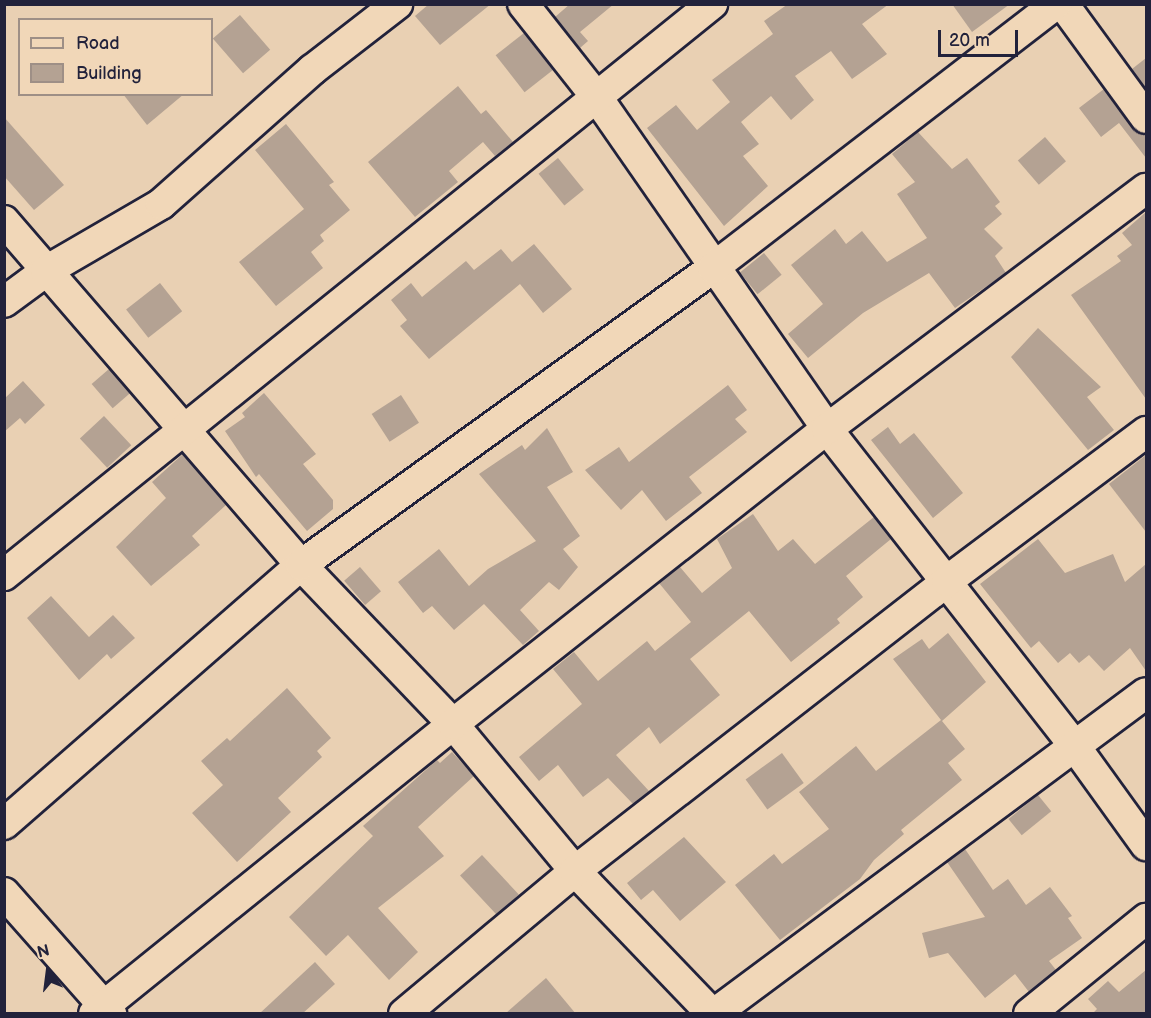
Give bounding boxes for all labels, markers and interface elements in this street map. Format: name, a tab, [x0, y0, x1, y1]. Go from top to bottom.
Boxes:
legend	[18, 18, 213, 96]
scale bar	[941, 18, 1020, 56]
text: 20 m	[949, 30, 990, 51]
text: Road	[76, 33, 120, 54]
text: Building	[76, 63, 142, 84]
north arrow	[18, 940, 78, 1000]
text: N	[35, 941, 52, 963]

